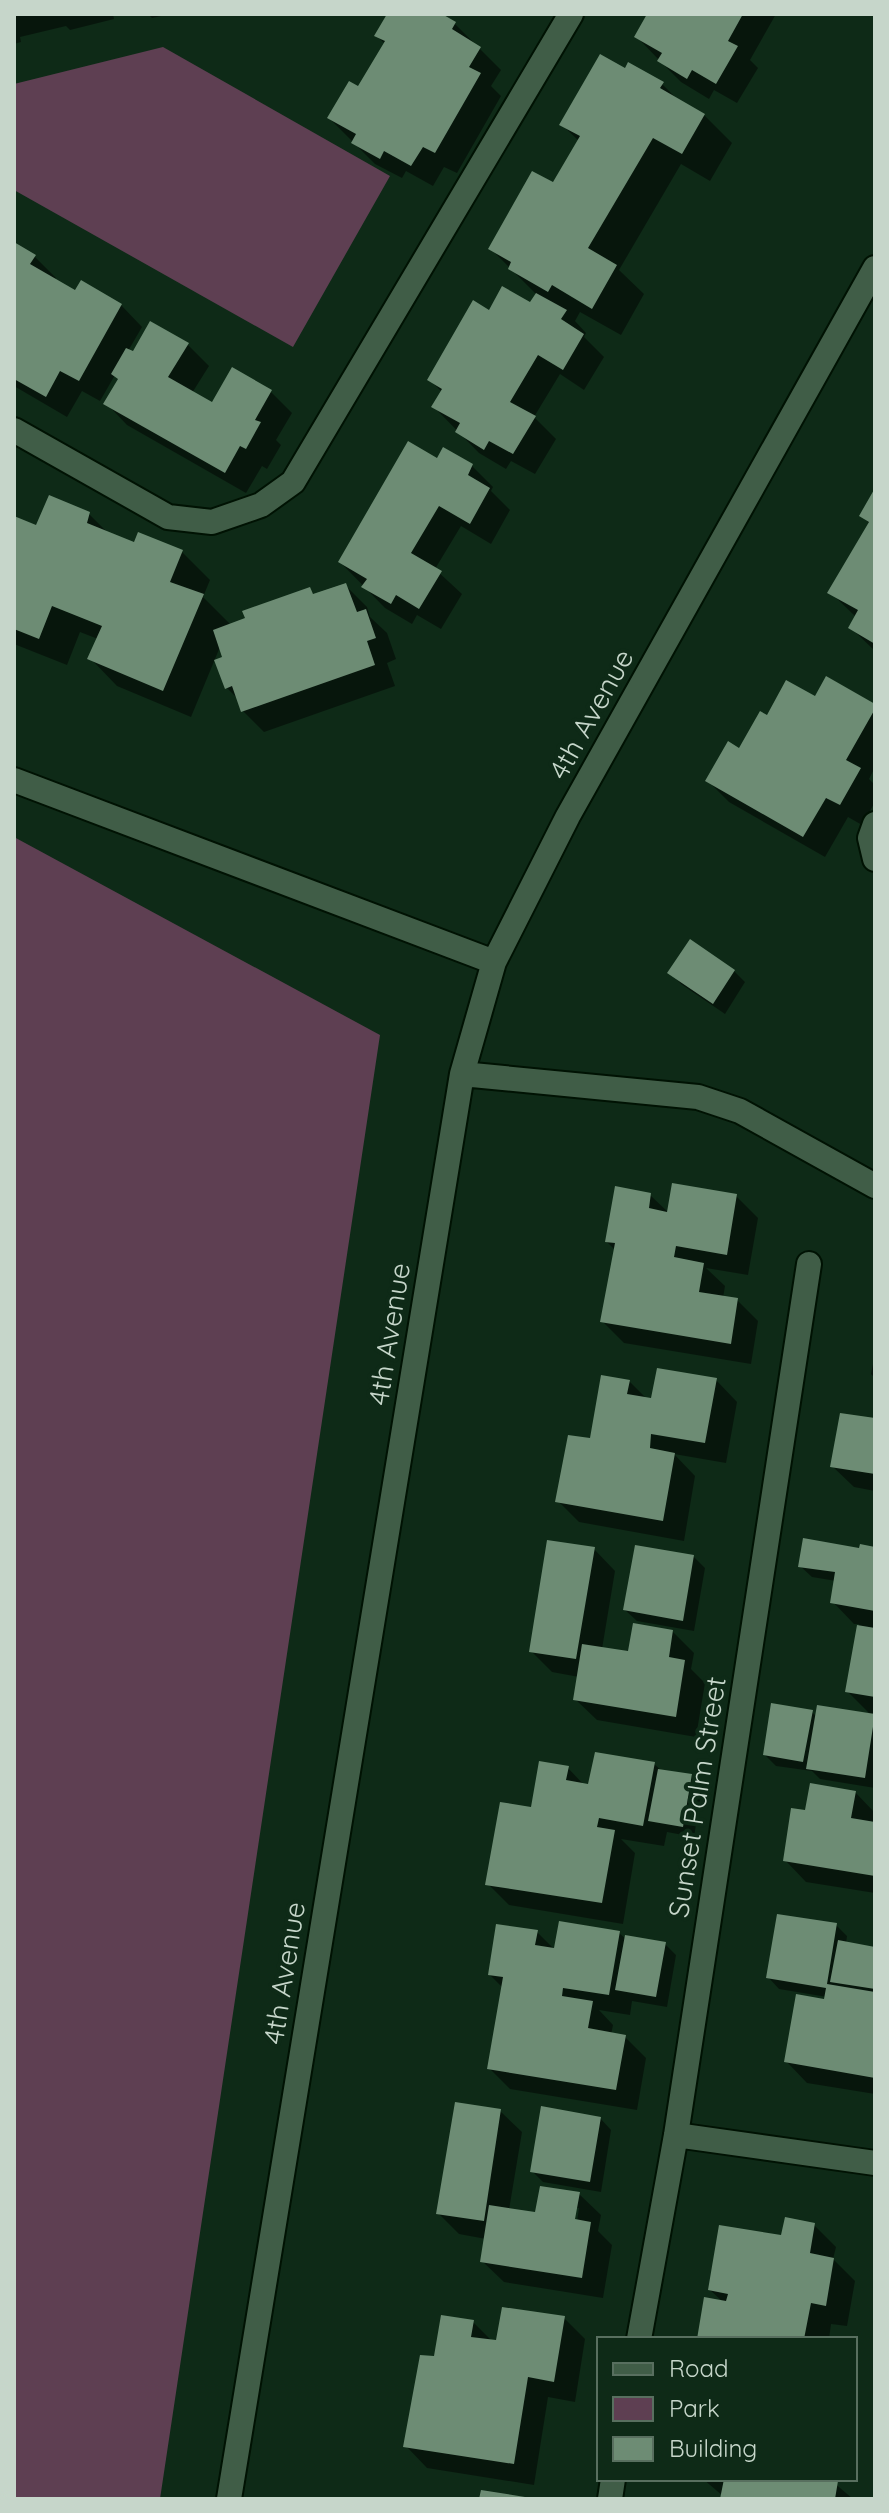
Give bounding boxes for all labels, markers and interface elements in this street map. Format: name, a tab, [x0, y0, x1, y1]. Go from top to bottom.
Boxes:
street label: 4th Avenue	[540, 642, 641, 785]
street label: 4th Avenue	[360, 1260, 417, 1408]
street label: Sunset Palm Street	[660, 1674, 733, 1920]
street label: 4th Avenue	[255, 1899, 312, 2047]
legend	[597, 2337, 857, 2481]
text: Road	[669, 2353, 729, 2383]
text: Park	[669, 2393, 720, 2423]
text: Building	[669, 2433, 757, 2463]

